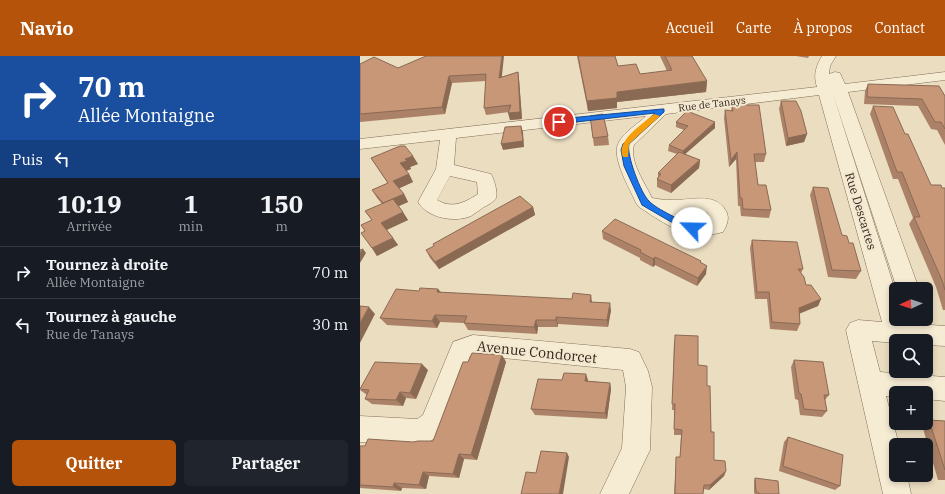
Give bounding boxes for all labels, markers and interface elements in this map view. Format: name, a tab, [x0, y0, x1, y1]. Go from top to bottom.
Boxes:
text: Navio	[20, 16, 74, 40]
text: Accueil	[665, 19, 714, 37]
text: Carte	[736, 19, 771, 37]
text: À propos	[793, 19, 852, 37]
text: Contact	[874, 19, 925, 37]
text: 70 m	[78, 68, 145, 105]
icon: right	[12, 72, 64, 124]
street label: Rue de Tanays	[678, 93, 747, 115]
text: Allée Montaigne	[78, 104, 215, 127]
pin	[542, 105, 576, 139]
icon: arrive	[548, 111, 570, 133]
icon: left	[51, 148, 73, 170]
text: Puis	[12, 150, 43, 169]
street label: Rue Descartes	[842, 171, 880, 252]
text: 10:19	[57, 188, 122, 220]
text: 1	[184, 188, 198, 220]
text: 150	[260, 188, 303, 220]
position arrow	[671, 207, 713, 249]
text: Arrivée	[67, 218, 112, 235]
text: min	[178, 218, 203, 235]
text: m	[275, 218, 288, 235]
text: Tournez à droite	[46, 255, 168, 274]
icon: right	[12, 262, 34, 284]
text: 70 m	[312, 263, 348, 282]
text: Allée Montaigne	[46, 274, 145, 291]
north arrow	[889, 282, 933, 326]
map controls	[889, 282, 933, 482]
text: Tournez à gauche	[46, 307, 177, 326]
icon: left	[12, 314, 34, 336]
text: 30 m	[312, 315, 348, 334]
text: Rue de Tanays	[46, 326, 134, 343]
button: search	[889, 334, 933, 378]
street label: Avenue Condorcet	[476, 337, 598, 367]
button: +	[889, 386, 933, 430]
button: −	[889, 438, 933, 482]
button: Quitter	[12, 440, 176, 486]
button: Partager	[184, 440, 348, 486]

